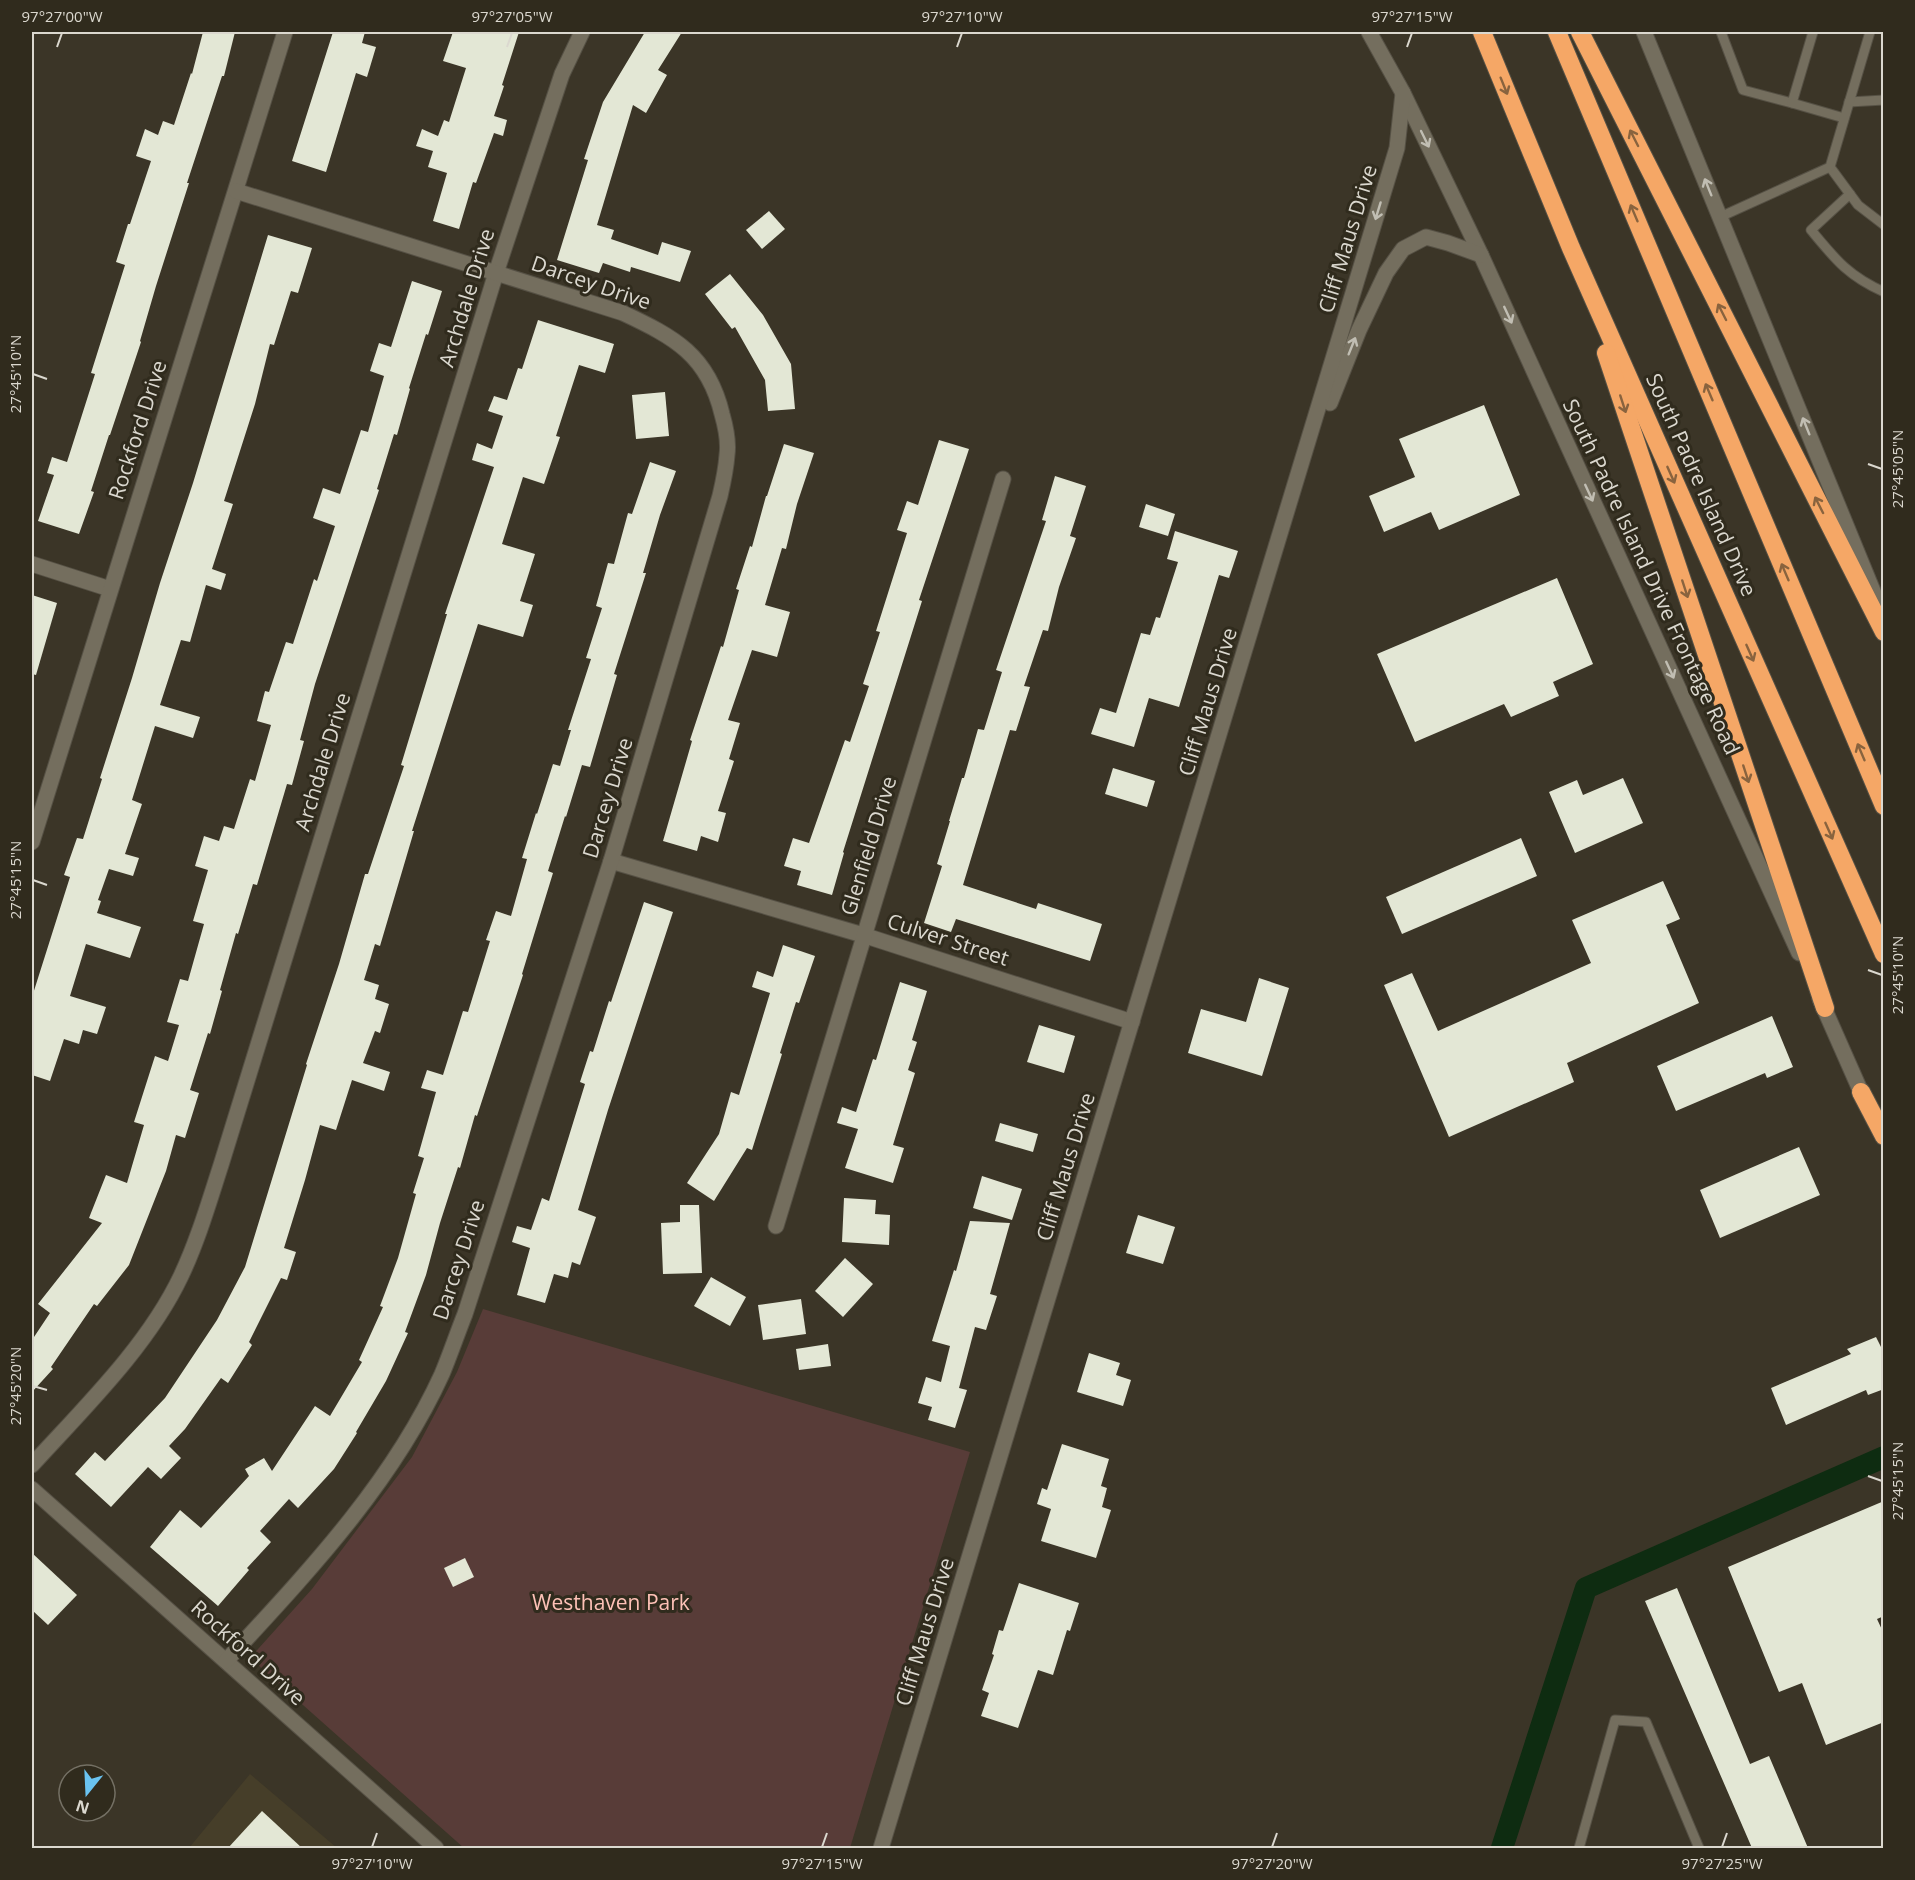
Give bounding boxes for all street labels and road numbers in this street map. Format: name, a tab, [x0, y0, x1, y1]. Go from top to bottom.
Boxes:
street label: Cliff Maus Drive	[1311, 161, 1383, 316]
street label: Archdale Drive	[432, 225, 500, 370]
street label: Darcey Drive	[528, 249, 655, 316]
street label: Rockford Drive	[101, 357, 173, 503]
street label: South Padre Island Drive	[1640, 369, 1764, 600]
street label: South Padre Island Drive Frontage Road	[1557, 394, 1747, 759]
street label: Cliff Maus Drive	[1171, 624, 1243, 779]
street label: Archdale Drive	[288, 689, 356, 834]
street label: Darcey Drive	[575, 734, 639, 861]
street label: Glenfield Drive	[834, 773, 903, 919]
street label: Culver Street	[884, 906, 1013, 972]
street label: Cliff Maus Drive	[1029, 1089, 1101, 1244]
street label: Darcey Drive	[425, 1196, 491, 1323]
street label: Cliff Maus Drive	[888, 1554, 960, 1709]
street label: Rockford Drive	[186, 1593, 312, 1711]

